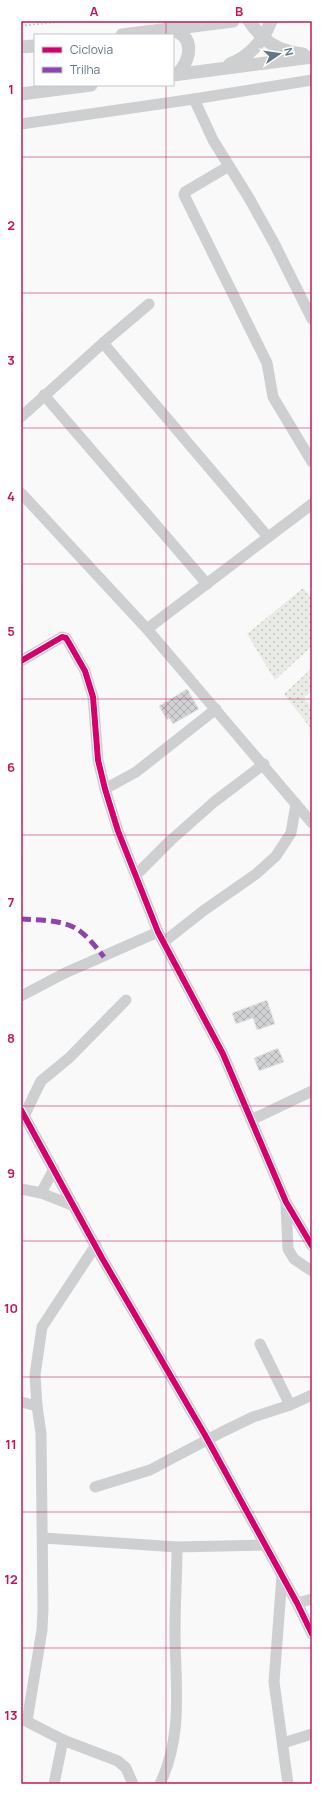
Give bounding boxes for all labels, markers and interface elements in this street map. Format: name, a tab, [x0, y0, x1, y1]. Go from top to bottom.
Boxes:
text: A	[90, 2, 99, 20]
text: B	[235, 2, 243, 20]
legend	[34, 34, 174, 86]
north arrow	[259, 34, 299, 74]
text: Ciclovia	[70, 41, 113, 58]
text: N	[281, 46, 297, 57]
text: Trilha	[70, 61, 100, 78]
text: 1	[8, 80, 14, 98]
text: 2	[7, 216, 15, 234]
text: 3	[7, 351, 15, 369]
text: 4	[7, 487, 15, 505]
text: 5	[7, 622, 15, 640]
text: 6	[7, 758, 15, 776]
text: 7	[8, 893, 15, 911]
text: 8	[7, 1029, 15, 1047]
text: 9	[7, 1164, 15, 1182]
text: 10	[4, 1299, 18, 1317]
text: 11	[5, 1435, 17, 1453]
text: 12	[4, 1570, 18, 1588]
text: 13	[4, 1706, 18, 1724]

